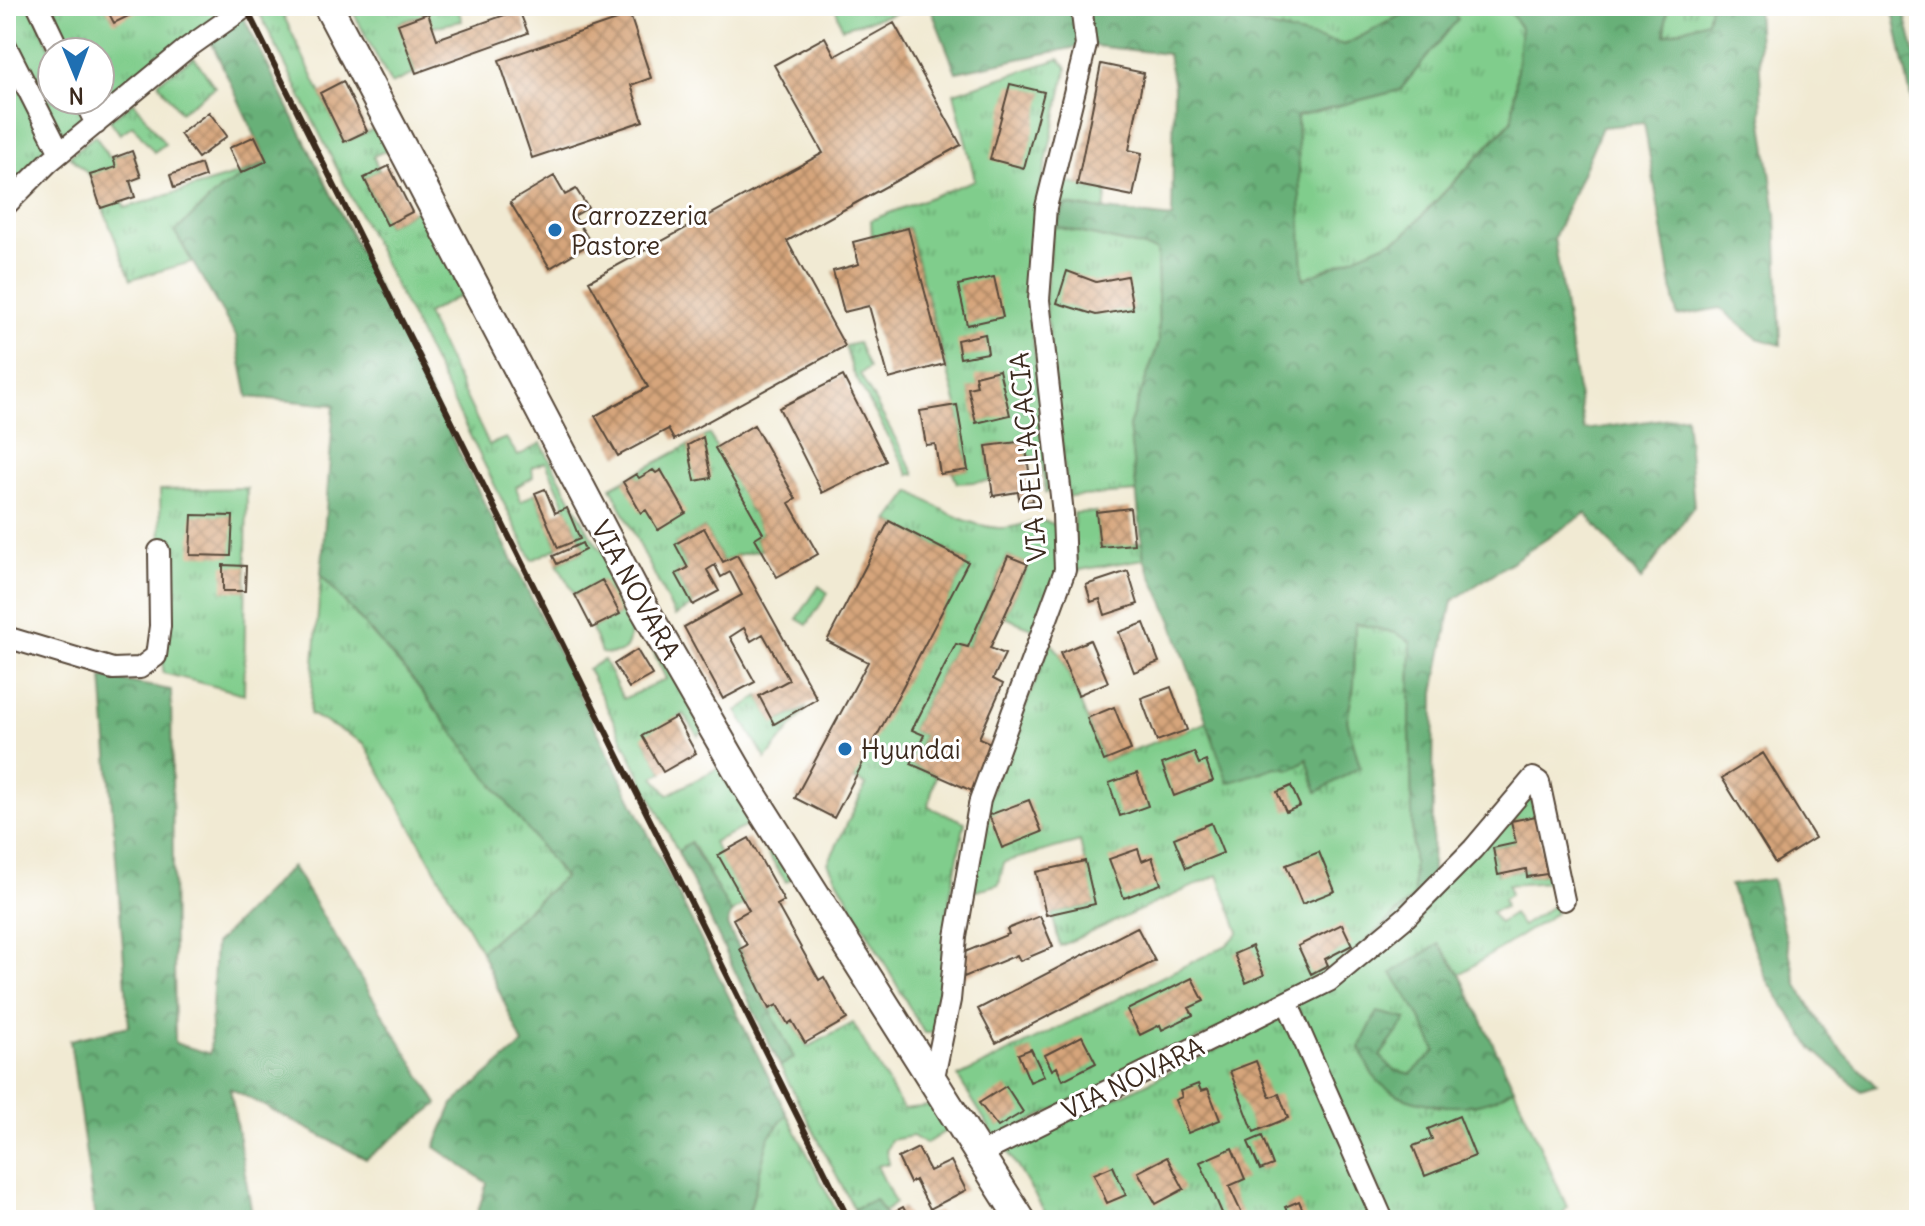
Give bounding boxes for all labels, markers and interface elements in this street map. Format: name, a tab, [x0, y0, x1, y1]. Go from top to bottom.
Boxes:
north arrow	[36, 36, 116, 116]
text: N	[69, 82, 84, 110]
place label: Carrozzeria Pastore	[571, 199, 708, 262]
marker: Carrozzeria Pastore	[546, 221, 564, 239]
street label: VIA DELL'ACACIA	[1002, 351, 1054, 563]
street label: VIA NOVARA	[584, 515, 688, 665]
place label: Hyundai	[861, 733, 961, 766]
marker: Hyundai	[836, 740, 854, 758]
street label: VIA NOVARA	[1057, 1029, 1209, 1127]

